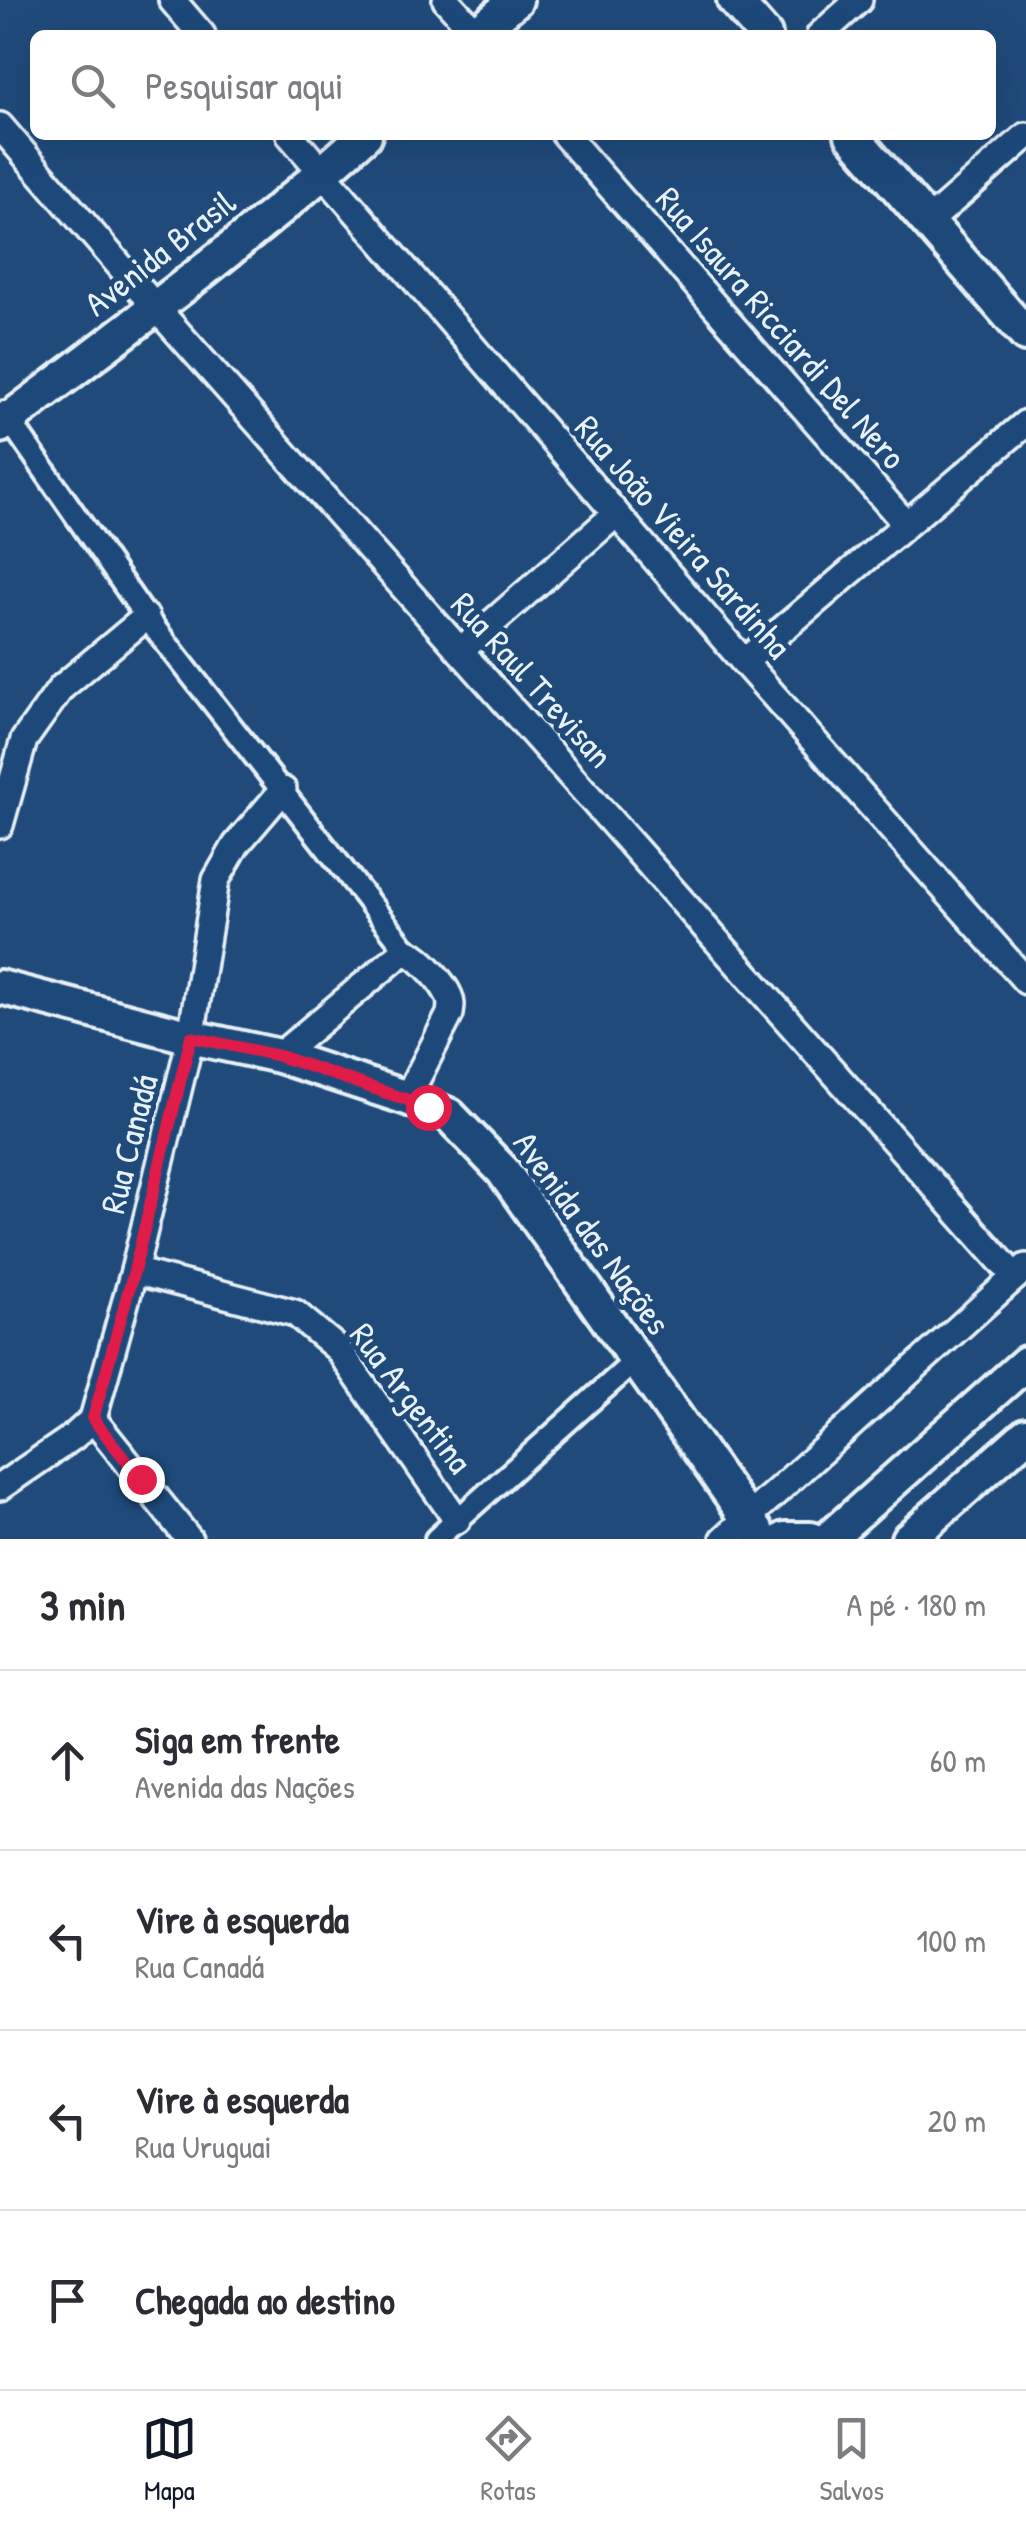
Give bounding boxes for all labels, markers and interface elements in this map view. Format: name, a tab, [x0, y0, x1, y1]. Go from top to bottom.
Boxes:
search box	[30, 30, 996, 140]
icon: search	[65, 58, 120, 113]
text: Pesquisar aqui	[145, 59, 343, 111]
street label: Rua Isaura Ricciardi Del Nero	[646, 176, 917, 479]
street label: Avenida Brasil	[74, 178, 245, 326]
street label: Rua João Vieira Sardinha	[565, 405, 802, 669]
street label: Rua Raul Trevisan	[441, 582, 624, 778]
street label: Rua Canadá	[89, 1069, 168, 1218]
route start	[406, 1085, 452, 1131]
street label: Avenida das Nações	[503, 1122, 682, 1344]
street label: Rua Argentina	[339, 1313, 484, 1483]
route end	[119, 1457, 165, 1503]
text: 3 min	[40, 1576, 125, 1633]
text: A pé · 180 m	[847, 1583, 986, 1626]
text: Siga em frente	[135, 1713, 340, 1765]
icon: ahead	[40, 1733, 95, 1788]
text: 60 m	[930, 1739, 986, 1782]
text: Avenida das Nações	[135, 1765, 355, 1808]
text: Vire à esquerda	[135, 1893, 349, 1945]
icon: left	[40, 1913, 95, 1968]
text: 100 m	[917, 1919, 986, 1962]
text: Rua Canadá	[135, 1945, 264, 1988]
text: Vire à esquerda	[135, 2073, 349, 2125]
icon: left	[40, 2093, 95, 2148]
text: 20 m	[928, 2099, 986, 2142]
text: Rua Uruguai	[135, 2125, 272, 2168]
icon: arrive	[40, 2273, 95, 2328]
text: Chegada ao destino	[135, 2274, 395, 2326]
tab: Mapa	[142, 2411, 197, 2509]
tab: Rotas	[481, 2411, 536, 2509]
tab: Salvos	[820, 2411, 884, 2509]

